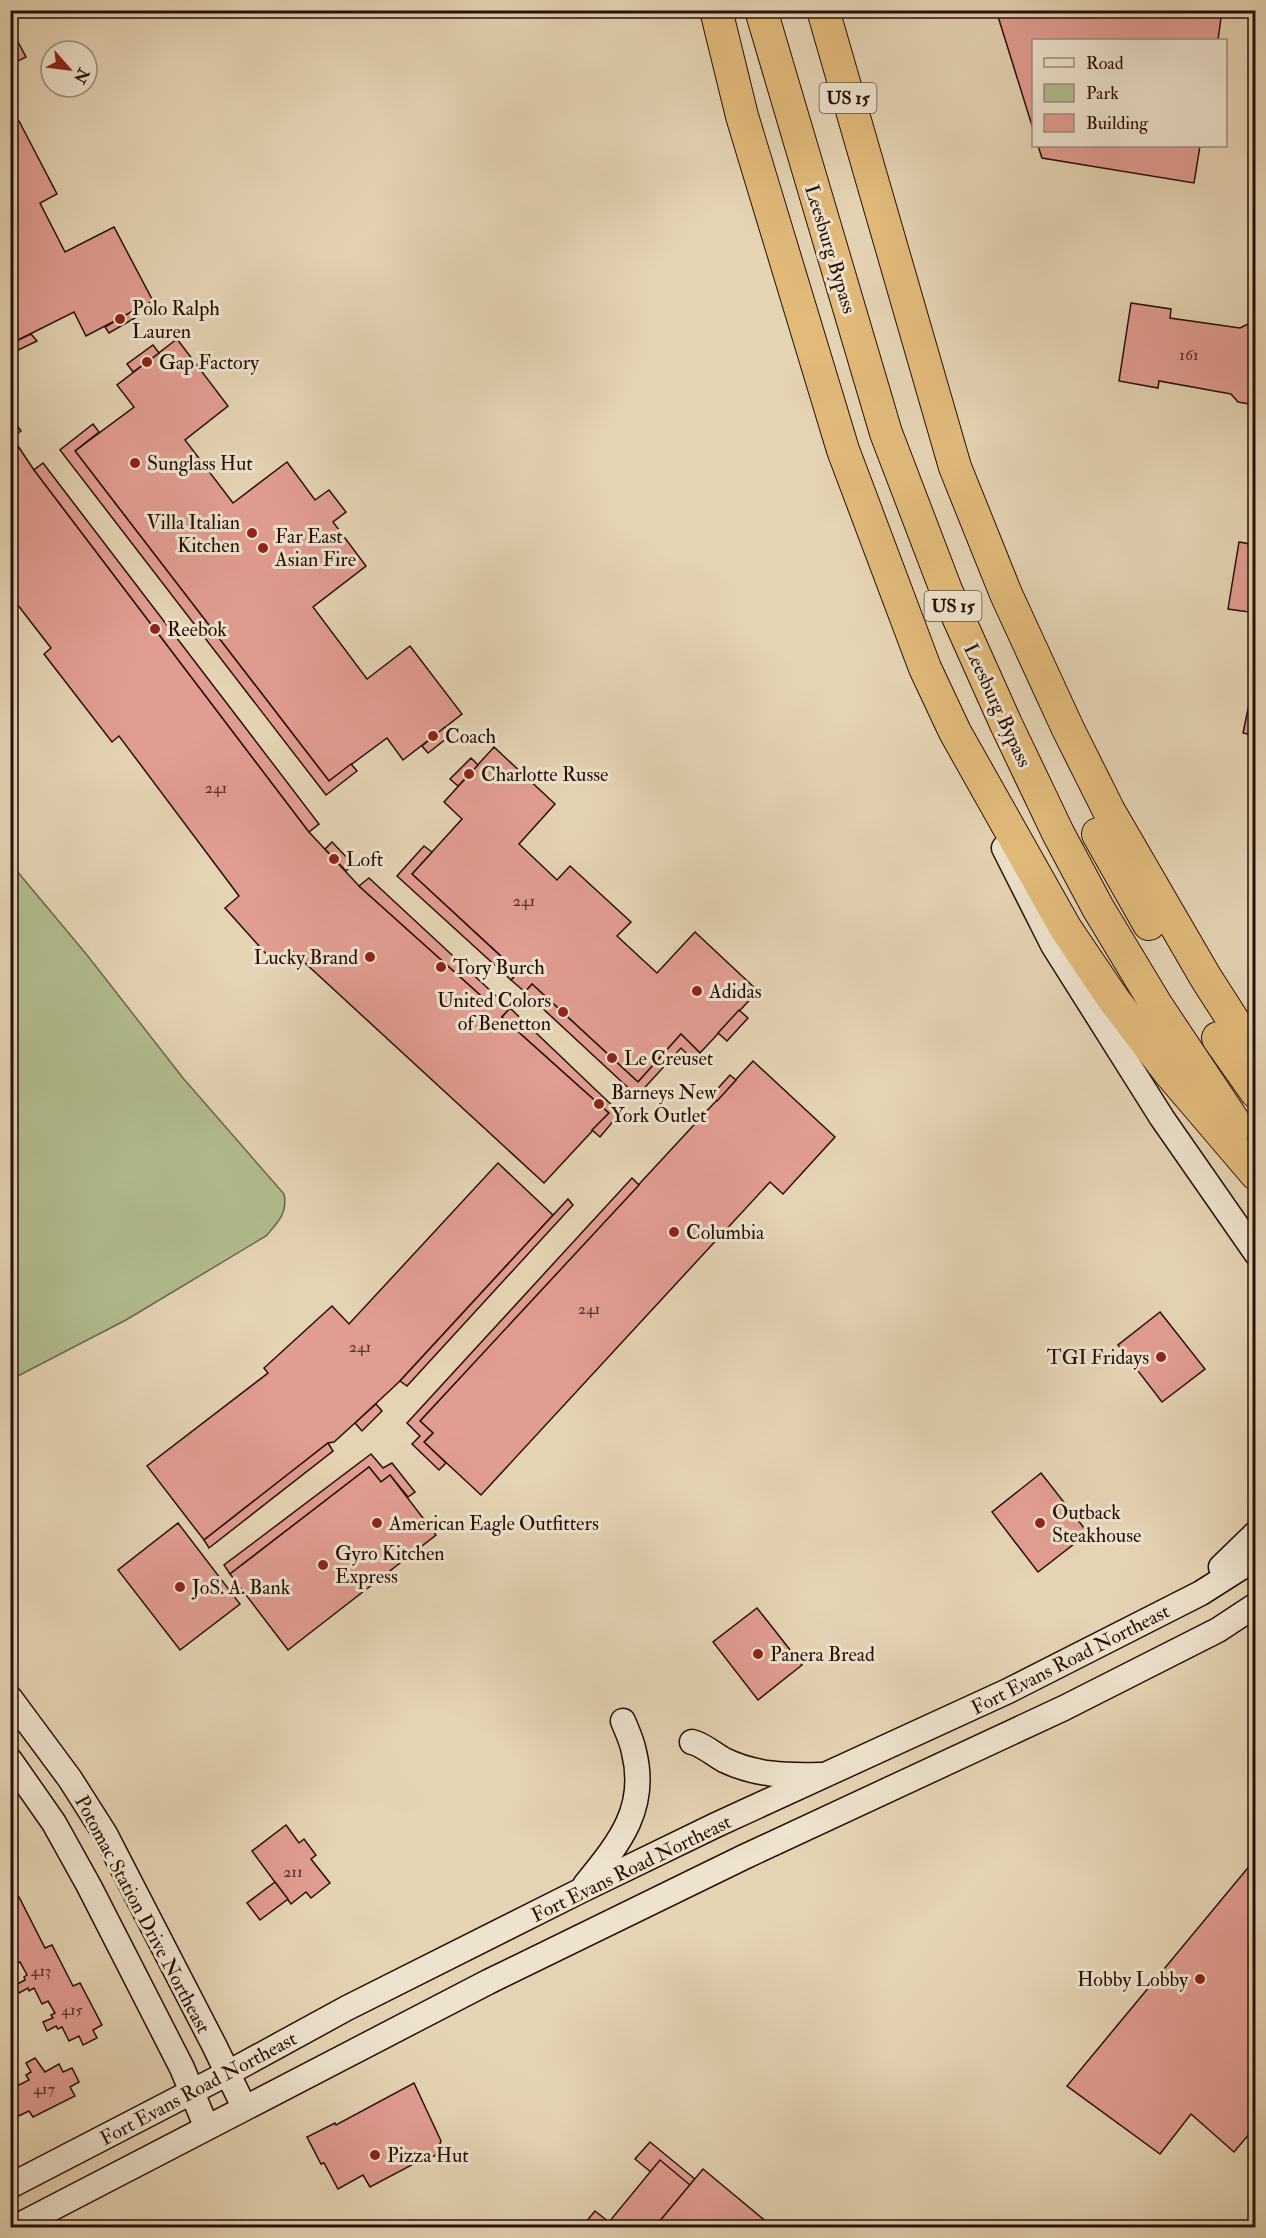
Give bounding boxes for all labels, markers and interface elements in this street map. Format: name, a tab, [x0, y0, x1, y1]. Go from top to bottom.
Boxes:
north arrow	[39, 39, 99, 99]
legend	[1032, 39, 1227, 147]
text: Road	[1086, 52, 1124, 75]
text: N	[69, 64, 94, 87]
text: Park	[1086, 82, 1119, 105]
road number: US 15	[820, 83, 876, 113]
text: Building	[1086, 112, 1149, 135]
street label: Leesburg Bypass	[798, 182, 862, 317]
place label: Polo Ralph Lauren	[132, 296, 220, 344]
marker: Polo Ralph Lauren	[113, 312, 127, 326]
house number: 161	[1179, 345, 1199, 365]
place label: Gap Factory	[159, 350, 260, 376]
marker: Gap Factory	[140, 355, 154, 369]
place label: Sunglass Hut	[147, 451, 253, 476]
marker: Sunglass Hut	[128, 456, 142, 470]
place label: Villa Italian Kitchen	[146, 510, 240, 558]
place label: Far East Asian Fire	[274, 524, 356, 572]
marker: Villa Italian Kitchen	[245, 526, 259, 540]
marker: Far East Asian Fire	[256, 541, 270, 555]
road number: US 15	[924, 591, 982, 621]
place label: Reebok	[167, 617, 227, 642]
marker: Reebok	[148, 622, 162, 636]
street label: Leesburg Bypass	[957, 639, 1037, 772]
place label: Coach	[445, 724, 497, 749]
marker: Coach	[426, 729, 440, 743]
place label: Charlotte Russe	[481, 762, 608, 787]
marker: Charlotte Russe	[462, 767, 476, 781]
house number: 241	[205, 778, 227, 798]
place label: Loft	[346, 847, 384, 872]
marker: Loft	[327, 852, 341, 866]
house number: 241	[513, 891, 535, 911]
place label: Lucky Brand	[254, 945, 358, 970]
marker: Lucky Brand	[363, 950, 377, 964]
place label: Tory Burch	[453, 955, 545, 980]
marker: Tory Burch	[434, 960, 448, 974]
place label: Adidas	[708, 979, 762, 1004]
marker: Adidas	[690, 984, 704, 998]
place label: United Colors of Benetton	[437, 988, 551, 1036]
marker: United Colors of Benetton	[556, 1005, 570, 1019]
place label: Le Creuset	[624, 1046, 714, 1071]
marker: Le Creuset	[605, 1051, 619, 1065]
place label: Barneys New York Outlet	[611, 1080, 717, 1128]
marker: Barneys New York Outlet	[592, 1097, 606, 1111]
place label: Columbia	[686, 1220, 765, 1245]
marker: Columbia	[667, 1225, 681, 1239]
house number: 241	[578, 1299, 600, 1319]
house number: 241	[349, 1337, 371, 1357]
place label: TGI Fridays	[1047, 1345, 1149, 1370]
marker: TGI Fridays	[1154, 1350, 1168, 1364]
place label: Outback Steakhouse	[1052, 1500, 1141, 1548]
place label: American Eagle Outfitters	[388, 1511, 599, 1536]
marker: American Eagle Outfitters	[370, 1516, 384, 1530]
marker: Outback Steakhouse	[1033, 1516, 1047, 1530]
place label: Gyro Kitchen Express	[335, 1541, 445, 1590]
marker: Gyro Kitchen Express	[316, 1558, 330, 1572]
place label: JoS. A. Bank	[191, 1575, 291, 1600]
marker: JoS. A. Bank	[173, 1580, 187, 1594]
street label: Fort Evans Road Northeast	[967, 1598, 1174, 1720]
place label: Panera Bread	[770, 1642, 875, 1667]
marker: Panera Bread	[751, 1647, 765, 1661]
street label: Potomac Station Drive Northeast	[69, 1791, 216, 2038]
street label: Fort Evans Road Northeast	[527, 1809, 736, 1928]
house number: 211	[283, 1862, 303, 1882]
house number: 413	[31, 1961, 51, 1981]
place label: Hobby Lobby	[1077, 1967, 1189, 1992]
marker: Hobby Lobby	[1193, 1972, 1207, 1986]
house number: 415	[61, 2000, 83, 2020]
street label: Fort Evans Road Northeast	[96, 2026, 301, 2151]
house number: 417	[33, 2079, 55, 2099]
place label: Pizza Hut	[387, 2143, 469, 2168]
marker: Pizza Hut	[368, 2148, 382, 2162]

